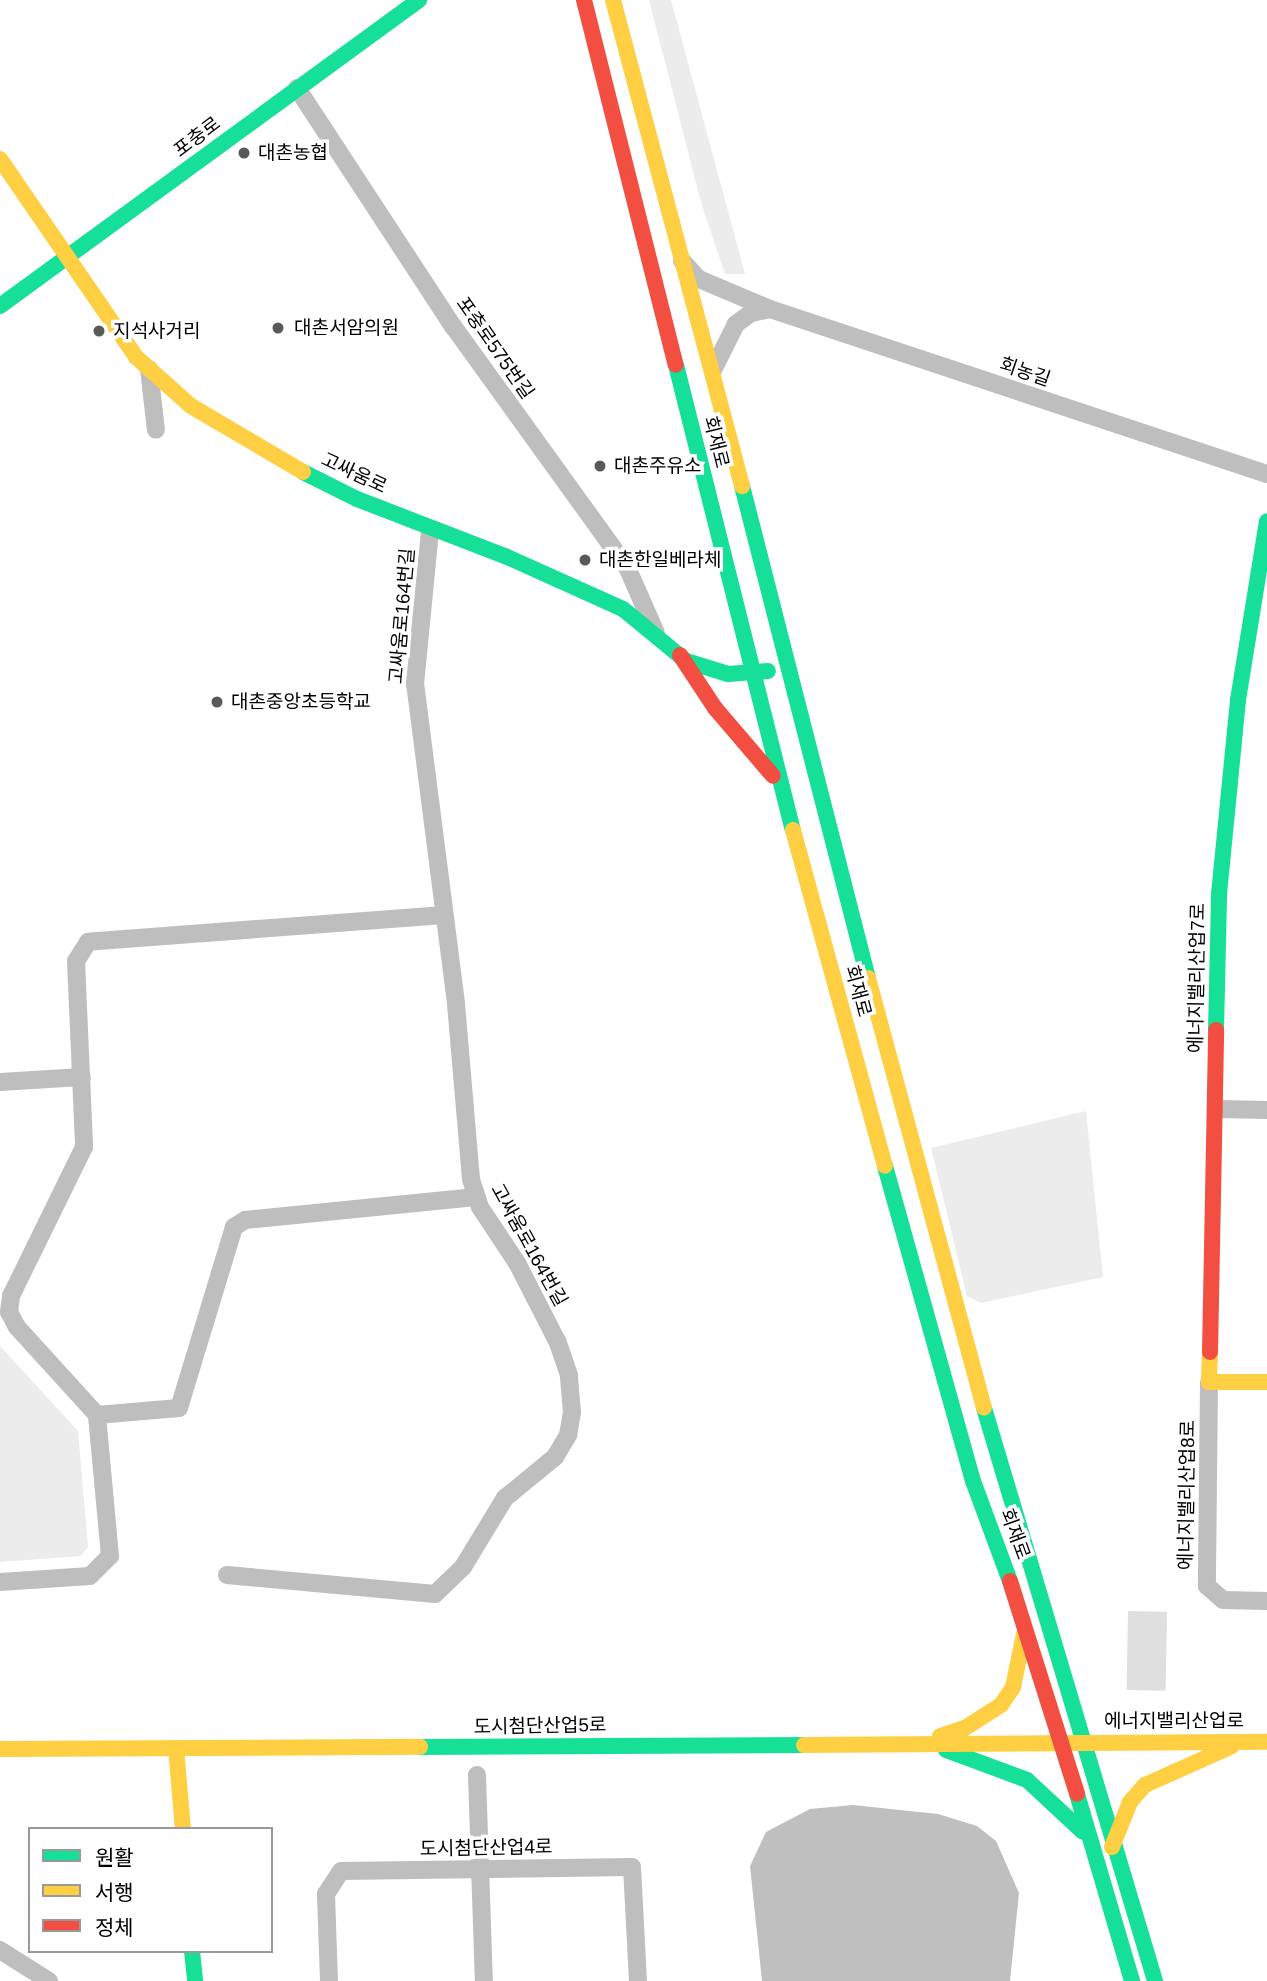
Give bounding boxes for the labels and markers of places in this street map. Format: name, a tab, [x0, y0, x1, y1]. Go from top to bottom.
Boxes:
place label: 대촌농협	[258, 142, 328, 164]
marker: 대촌농협	[236, 145, 252, 161]
place label: 대촌서암의원	[294, 317, 399, 339]
marker: 대촌서암의원	[268, 318, 288, 338]
place label: 지석사거리	[113, 320, 200, 342]
marker: 지석사거리	[91, 323, 107, 339]
place label: 대촌주유소	[614, 455, 701, 477]
marker: 대촌주유소	[592, 458, 608, 474]
place label: 대촌한일베라체	[599, 549, 721, 571]
marker: 대촌한일베라체	[577, 552, 593, 568]
place label: 대촌중앙초등학교	[231, 691, 371, 713]
marker: 대촌중앙초등학교	[209, 694, 225, 710]

